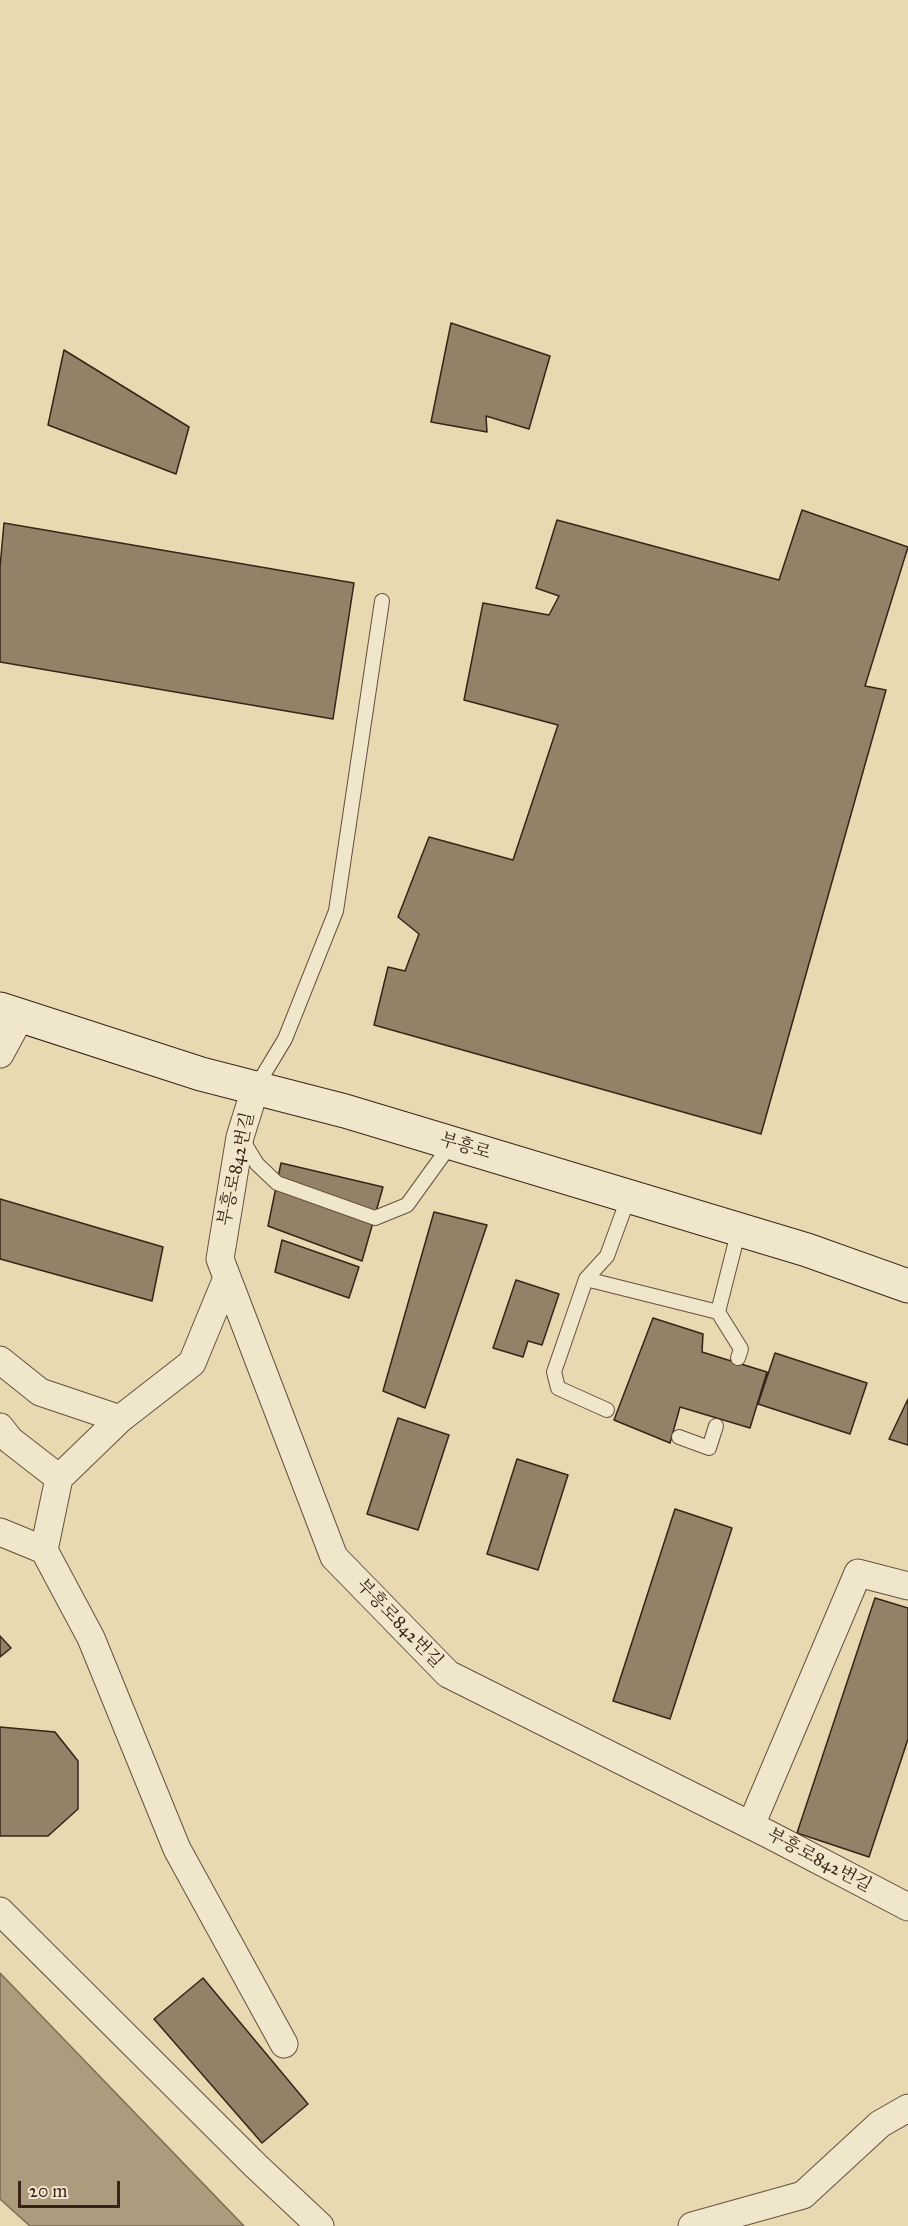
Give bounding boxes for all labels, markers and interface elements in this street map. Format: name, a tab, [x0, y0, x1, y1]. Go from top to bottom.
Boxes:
street label: 부흥로842번길	[214, 1110, 260, 1228]
street label: 부흥로	[437, 1129, 493, 1165]
street label: 부흥로842번길	[351, 1575, 447, 1673]
street label: 부흥로842번길	[763, 1824, 875, 1898]
scale bar	[21, 2169, 123, 2207]
text: 20 m	[29, 2180, 67, 2202]

